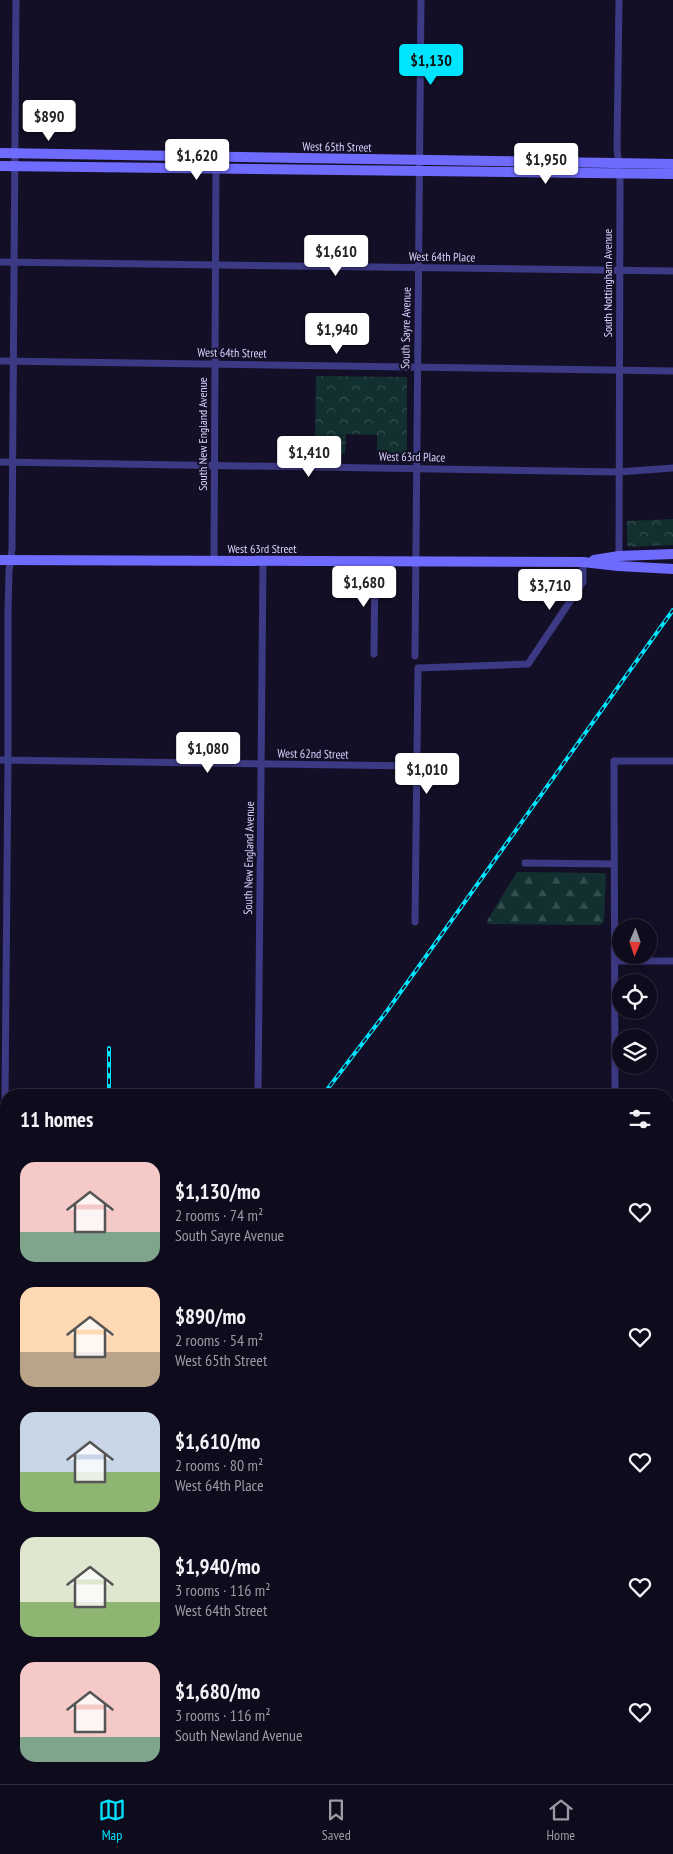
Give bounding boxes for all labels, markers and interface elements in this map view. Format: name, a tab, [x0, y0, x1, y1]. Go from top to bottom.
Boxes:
pin: $1,130	[390, 44, 472, 86]
text: $1,130	[410, 50, 452, 70]
pin: $890	[19, 100, 79, 142]
text: $890	[34, 106, 64, 126]
pin: $1,620	[156, 138, 238, 181]
street label: West 65th Street	[302, 138, 372, 155]
pin: $1,950	[505, 142, 587, 185]
text: $1,620	[176, 145, 218, 165]
text: $1,950	[525, 149, 567, 169]
street label: South Nottingham Avenue	[600, 229, 615, 337]
pin: $1,610	[295, 234, 377, 277]
text: $1,610	[315, 241, 357, 261]
street label: West 64th Place	[409, 248, 475, 265]
street label: South Sayre Avenue	[397, 287, 414, 369]
pin: $1,940	[296, 312, 378, 355]
text: $1,940	[316, 319, 358, 339]
street label: West 64th Street	[197, 344, 267, 361]
street label: South New England Avenue	[195, 377, 210, 491]
pin: $1,410	[268, 436, 350, 478]
text: $1,410	[288, 442, 330, 462]
street label: West 63rd Place	[379, 448, 445, 465]
street label: West 63rd Street	[227, 541, 297, 556]
pin: $1,680	[323, 566, 405, 608]
pin: $3,710	[509, 568, 591, 611]
text: $1,680	[343, 572, 385, 592]
text: $3,710	[529, 575, 571, 595]
pin: $1,080	[167, 732, 249, 774]
text: $1,080	[187, 738, 229, 758]
street label: West 62nd Street	[277, 745, 349, 762]
pin: $1,010	[386, 752, 468, 795]
text: $1,010	[406, 759, 448, 779]
street label: South New England Avenue	[240, 801, 257, 915]
north arrow	[612, 919, 658, 964]
map controls	[612, 919, 657, 1074]
button: locate	[612, 974, 657, 1019]
button: layers	[612, 1029, 657, 1074]
icon: filters	[626, 1105, 654, 1133]
text: 11 homes	[20, 1106, 93, 1133]
text: $1,130/mo	[175, 1178, 260, 1205]
icon: home	[60, 1182, 120, 1242]
icon: heart	[626, 1198, 654, 1226]
text: 2 rooms · 74 m²	[175, 1205, 263, 1225]
text: South Sayre Avenue	[175, 1225, 284, 1245]
text: $890/mo	[175, 1303, 246, 1330]
icon: home	[60, 1307, 120, 1367]
icon: heart	[626, 1323, 654, 1351]
text: 2 rooms · 54 m²	[175, 1330, 263, 1350]
text: West 65th Street	[175, 1350, 267, 1370]
text: $1,610/mo	[175, 1428, 260, 1455]
icon: home	[60, 1432, 120, 1492]
icon: heart	[626, 1448, 654, 1476]
text: 2 rooms · 80 m²	[175, 1455, 263, 1475]
text: West 64th Place	[175, 1475, 264, 1495]
text: $1,940/mo	[175, 1553, 260, 1580]
icon: home	[60, 1557, 120, 1617]
icon: heart	[626, 1573, 654, 1601]
text: 3 rooms · 116 m²	[175, 1580, 271, 1600]
text: West 64th Street	[175, 1600, 267, 1620]
text: $1,680/mo	[175, 1678, 260, 1705]
icon: home	[60, 1682, 120, 1742]
icon: heart	[626, 1698, 654, 1726]
text: 3 rooms · 116 m²	[175, 1705, 271, 1725]
text: South Newland Avenue	[175, 1725, 303, 1745]
tab: Map	[98, 1796, 126, 1844]
tab: Saved	[322, 1796, 351, 1844]
tab: Home	[547, 1796, 575, 1844]

